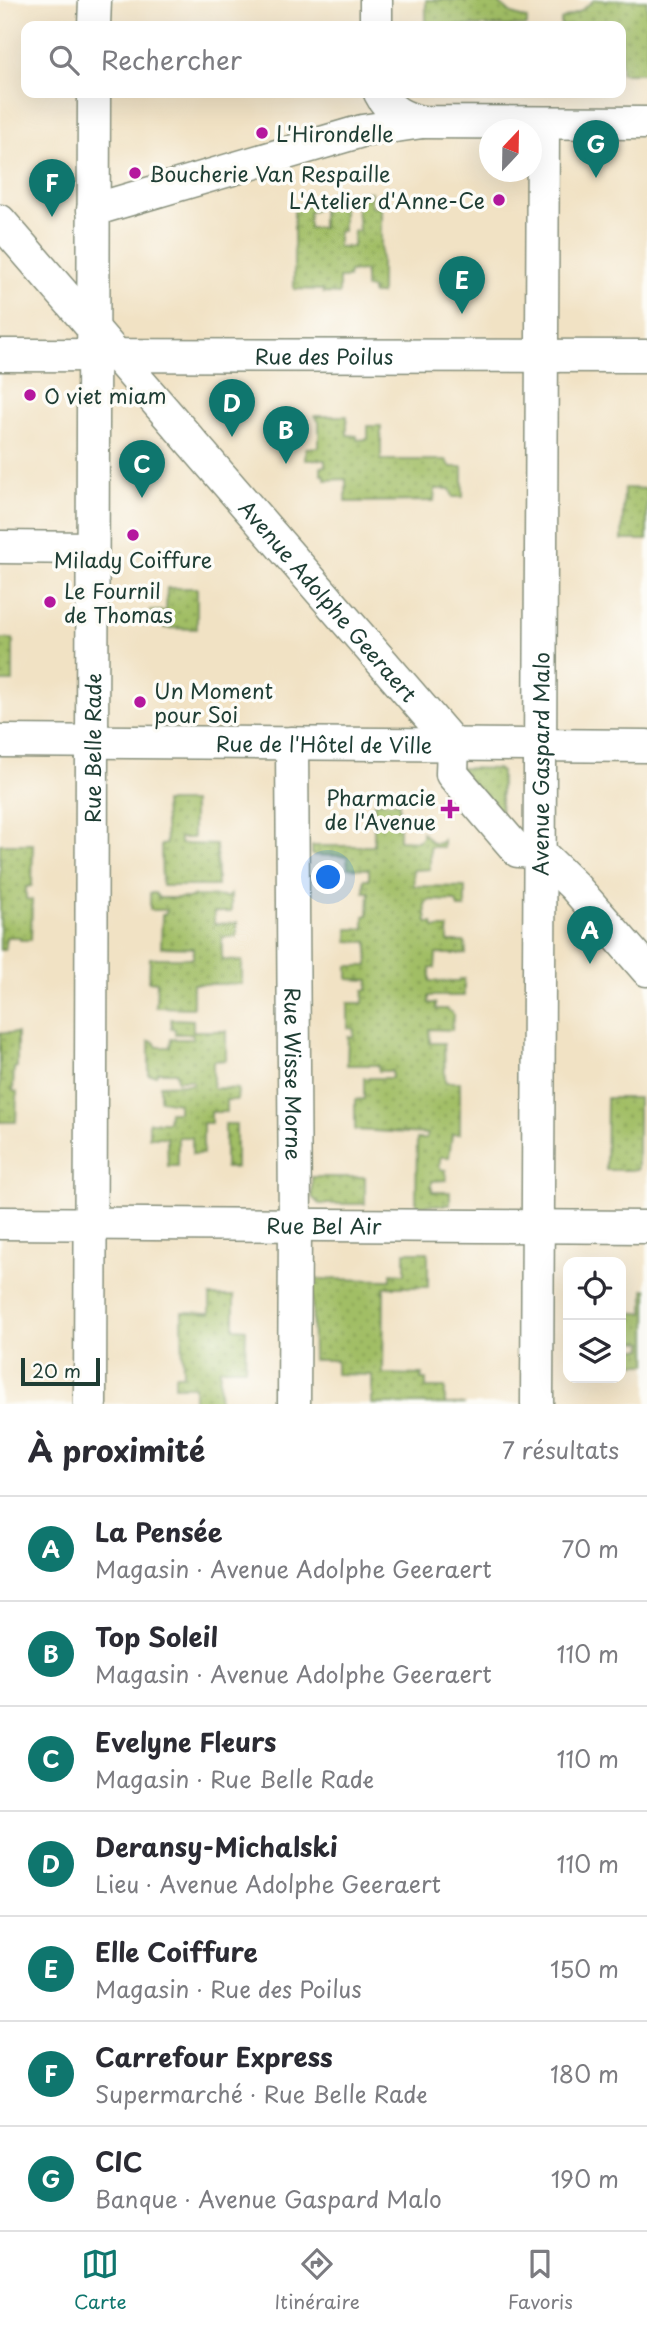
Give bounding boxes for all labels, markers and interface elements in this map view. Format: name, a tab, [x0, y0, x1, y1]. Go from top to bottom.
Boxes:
search box	[21, 21, 626, 98]
text: Rechercher	[101, 40, 242, 79]
icon: search	[45, 41, 83, 79]
place label: L'Hirondelle	[276, 117, 394, 149]
north arrow	[479, 119, 542, 182]
pin: G	[573, 120, 619, 178]
marker: L'Hirondelle	[254, 125, 270, 141]
place label: Boucherie Van Respaille	[149, 157, 390, 189]
pin: F	[29, 159, 75, 217]
marker: Boucherie Van Respaille	[127, 165, 143, 181]
place label: L'Atelier d'Anne-Ce	[289, 184, 485, 216]
marker: L'Atelier d'Anne-Ce	[491, 192, 507, 208]
pin: E	[439, 256, 485, 314]
street label: Rue des Poilus	[255, 339, 393, 372]
place label: O viet miam	[44, 379, 167, 411]
pin: D	[209, 379, 255, 437]
marker: O viet miam	[22, 387, 38, 403]
pin: B	[263, 406, 309, 464]
pin: C	[119, 440, 165, 498]
street label: Avenue Adolphe Geeraert	[232, 492, 425, 709]
marker: Milady Coiffure	[125, 527, 141, 543]
place label: Milady Coiffure	[54, 543, 212, 575]
place label: Le Fournil de Thomas	[64, 574, 173, 630]
marker: Le Fournil de Thomas	[42, 594, 58, 610]
street label: Avenue Gaspard Malo	[523, 652, 557, 876]
street label: Rue Belle Rade	[76, 673, 108, 823]
place label: Un Moment pour Soi	[154, 674, 273, 730]
marker: Un Moment pour Soi	[132, 694, 148, 710]
street label: Rue de l'Hôtel de Ville	[216, 727, 432, 760]
place label: Pharmacie de l'Avenue	[325, 781, 436, 837]
marker: Pharmacie de l'Avenue	[442, 801, 458, 817]
your location	[311, 860, 345, 894]
pin: A	[567, 906, 613, 964]
street label: Rue Wisse Morne	[278, 987, 311, 1161]
street label: Rue Bel Air	[266, 1209, 382, 1241]
map controls	[563, 1257, 626, 1383]
button: locate	[563, 1257, 626, 1320]
button: layers	[563, 1320, 626, 1383]
scale bar	[21, 1355, 100, 1387]
text: 20 m	[32, 1356, 81, 1384]
text: À proximité	[28, 1427, 205, 1472]
text: 7 résultats	[502, 1432, 619, 1467]
text: La Pensée	[95, 1512, 222, 1551]
text: A	[42, 1531, 60, 1566]
text: 70 m	[561, 1531, 619, 1566]
text: Magasin · Avenue Adolphe Geeraert	[95, 1551, 492, 1586]
text: Top Soleil	[95, 1617, 218, 1656]
text: B	[43, 1636, 59, 1671]
text: 110 m	[557, 1636, 619, 1671]
text: Magasin · Avenue Adolphe Geeraert	[95, 1656, 492, 1691]
text: Evelyne Fleurs	[95, 1722, 276, 1761]
text: C	[42, 1741, 60, 1776]
text: 110 m	[557, 1741, 619, 1776]
text: Magasin · Rue Belle Rade	[95, 1761, 374, 1796]
text: Deransy-Michalski	[95, 1827, 338, 1866]
text: D	[42, 1846, 60, 1881]
text: 110 m	[557, 1846, 619, 1881]
text: Lieu · Avenue Adolphe Geeraert	[95, 1866, 441, 1901]
text: Elle Coiffure	[95, 1932, 258, 1971]
text: E	[44, 1951, 58, 1986]
text: 150 m	[550, 1951, 619, 1986]
text: Magasin · Rue des Poilus	[95, 1971, 362, 2006]
text: Carrefour Express	[95, 2037, 333, 2076]
text: F	[44, 2056, 58, 2091]
text: 180 m	[550, 2056, 619, 2091]
text: Supermarché · Rue Belle Rade	[95, 2076, 428, 2111]
text: CIC	[95, 2142, 142, 2181]
text: G	[42, 2161, 60, 2196]
text: 190 m	[551, 2161, 619, 2196]
text: Banque · Avenue Gaspard Malo	[95, 2181, 442, 2216]
tab: Carte	[74, 2245, 127, 2315]
tab: Itinéraire	[275, 2245, 360, 2315]
tab: Favoris	[508, 2245, 573, 2315]

